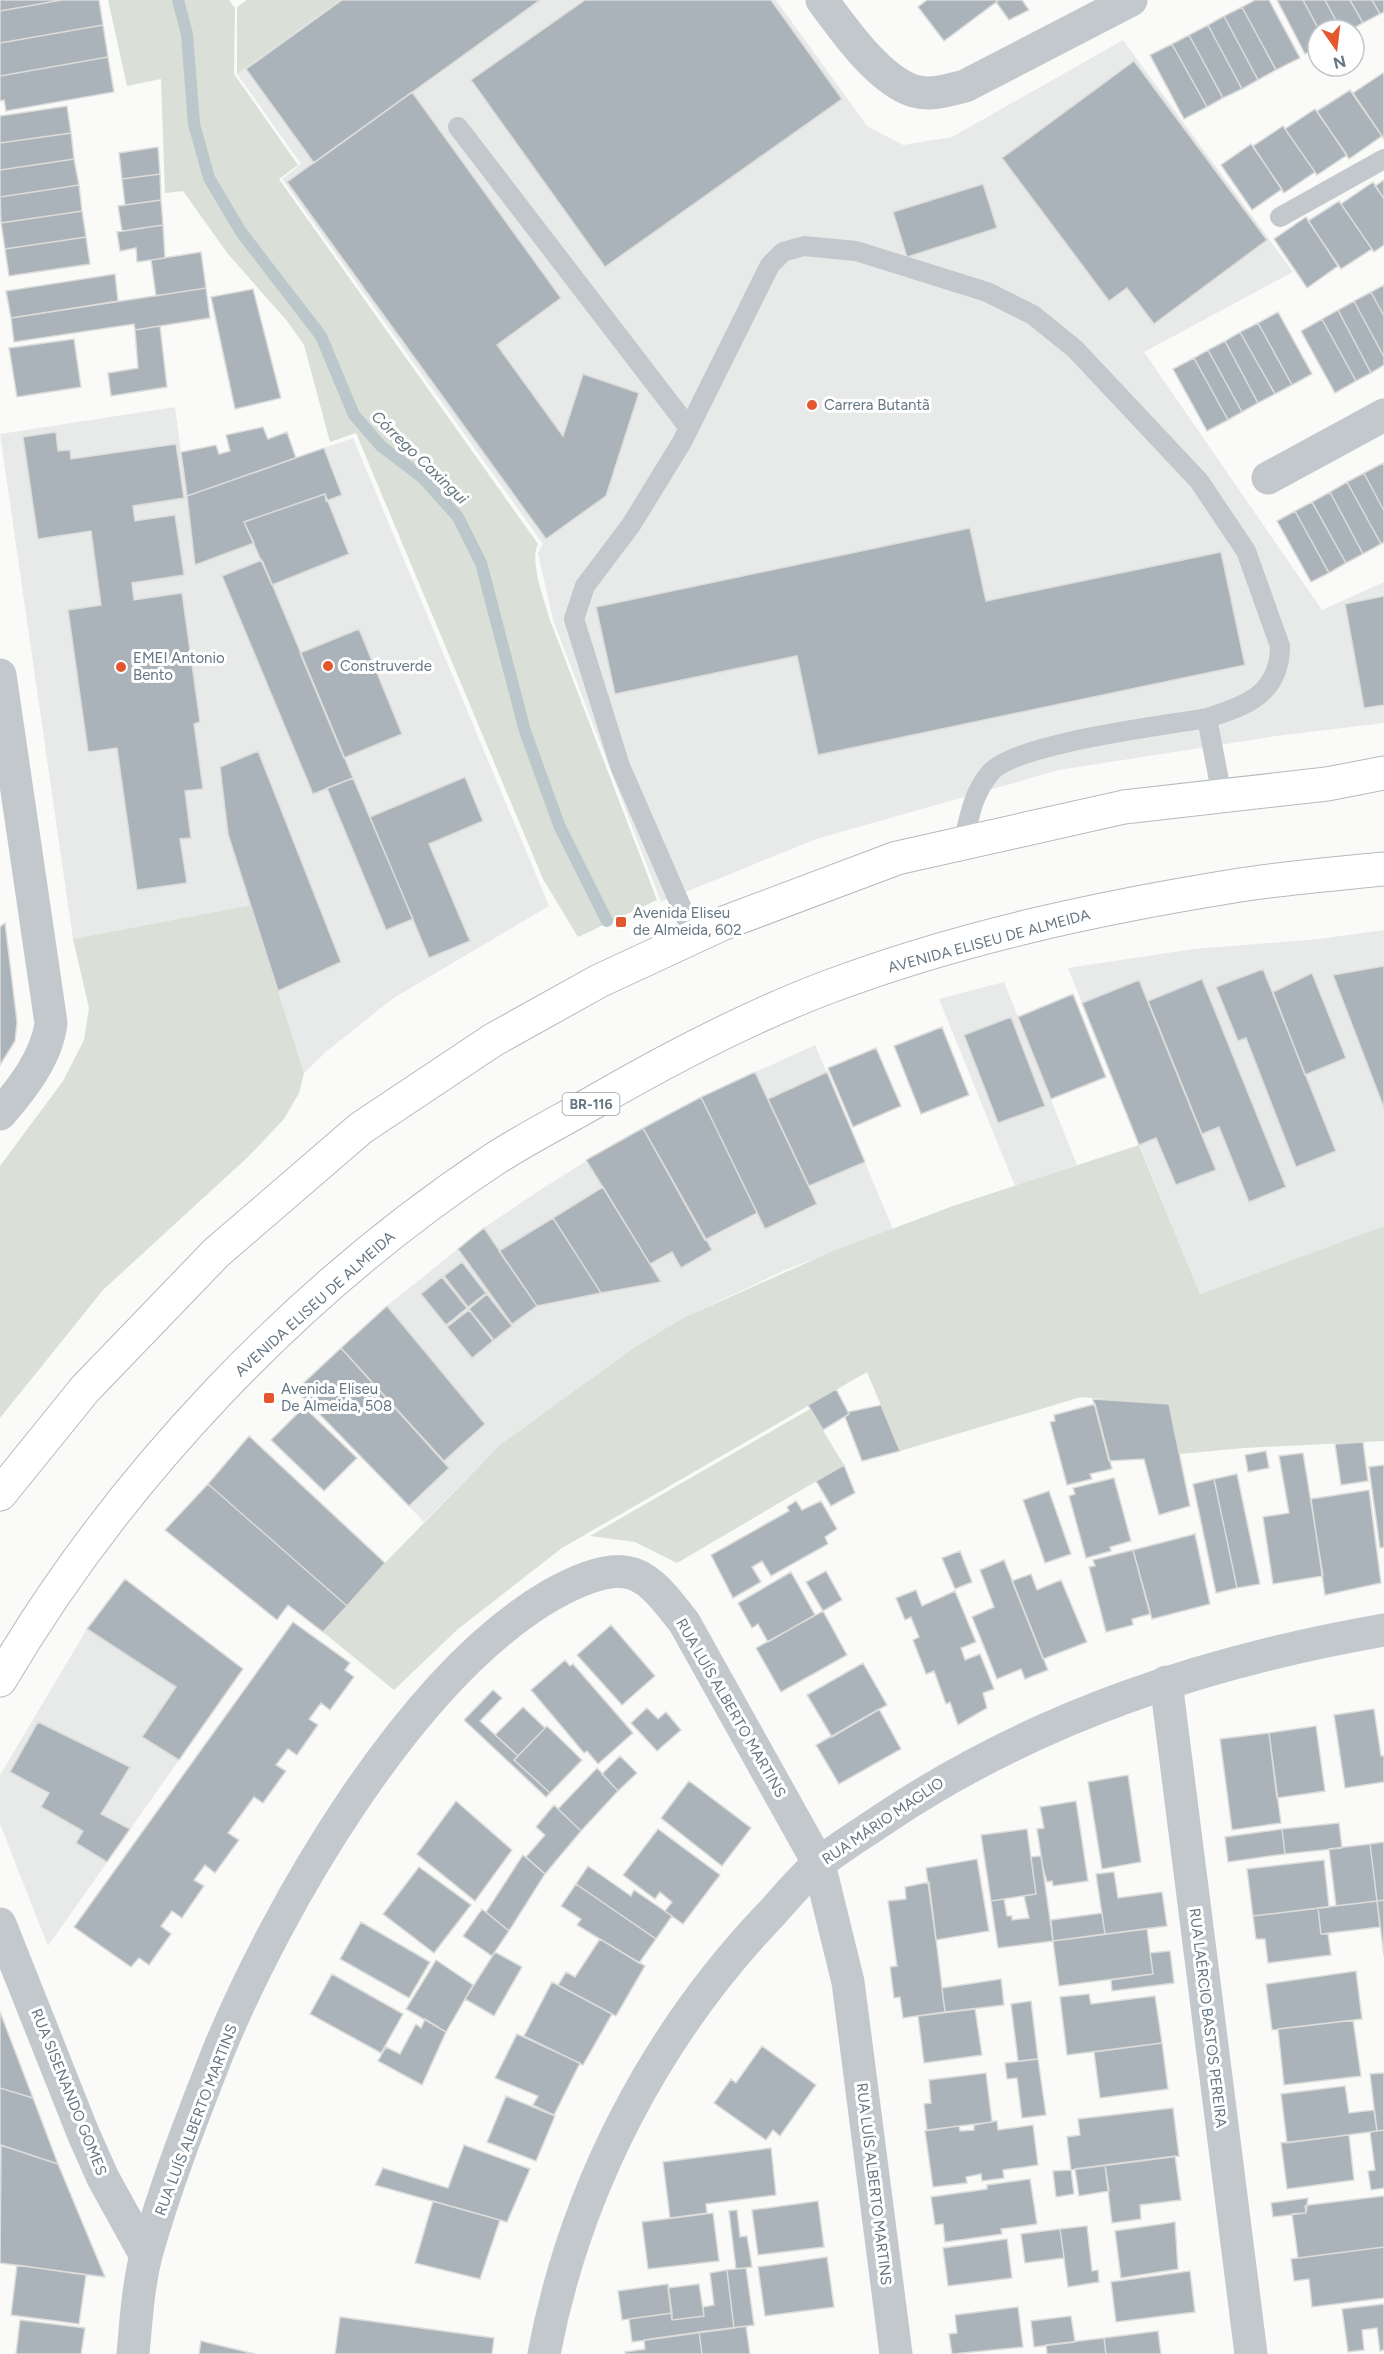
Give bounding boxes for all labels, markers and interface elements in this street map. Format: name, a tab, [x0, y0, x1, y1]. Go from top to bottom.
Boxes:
north arrow	[1306, 18, 1366, 78]
text: N	[1331, 51, 1348, 73]
place label: Carrera Butantã	[824, 396, 930, 414]
marker: Carrera Butantã	[805, 398, 819, 412]
water label: Córrego Caxingui	[368, 407, 472, 508]
place label: EMEI Antonio Bento	[133, 649, 225, 684]
place label: Construverde	[340, 657, 432, 675]
marker: Construverde	[321, 659, 335, 673]
marker: EMEI Antonio Bento	[114, 660, 128, 674]
place label: Avenida Eliseu de Almeida, 602	[633, 904, 742, 939]
street label: AVENIDA ELISEU DE ALMEIDA	[886, 905, 1092, 977]
marker: Avenida Eliseu de Almeida, 602	[614, 915, 628, 929]
road number: BR-116	[562, 1093, 620, 1115]
street label: AVENIDA ELISEU DE ALMEIDA	[231, 1227, 399, 1381]
place label: Avenida Eliseu De Almeida, 508	[281, 1380, 392, 1415]
marker: Avenida Eliseu De Almeida, 508	[262, 1391, 276, 1405]
street label: RUA LUÍS ALBERTO MARTINS	[672, 1615, 790, 1801]
street label: RUA MÁRIO MAGLIO	[819, 1774, 947, 1868]
street label: RUA LAÉRCIO BASTOS PEREIRA	[1186, 1907, 1230, 2129]
street label: RUA SISENANDO GOMES	[27, 2006, 111, 2178]
street label: RUA LUÍS ALBERTO MARTINS	[151, 2022, 241, 2218]
street label: RUA LUÍS ALBERTO MARTINS	[853, 2082, 895, 2286]

